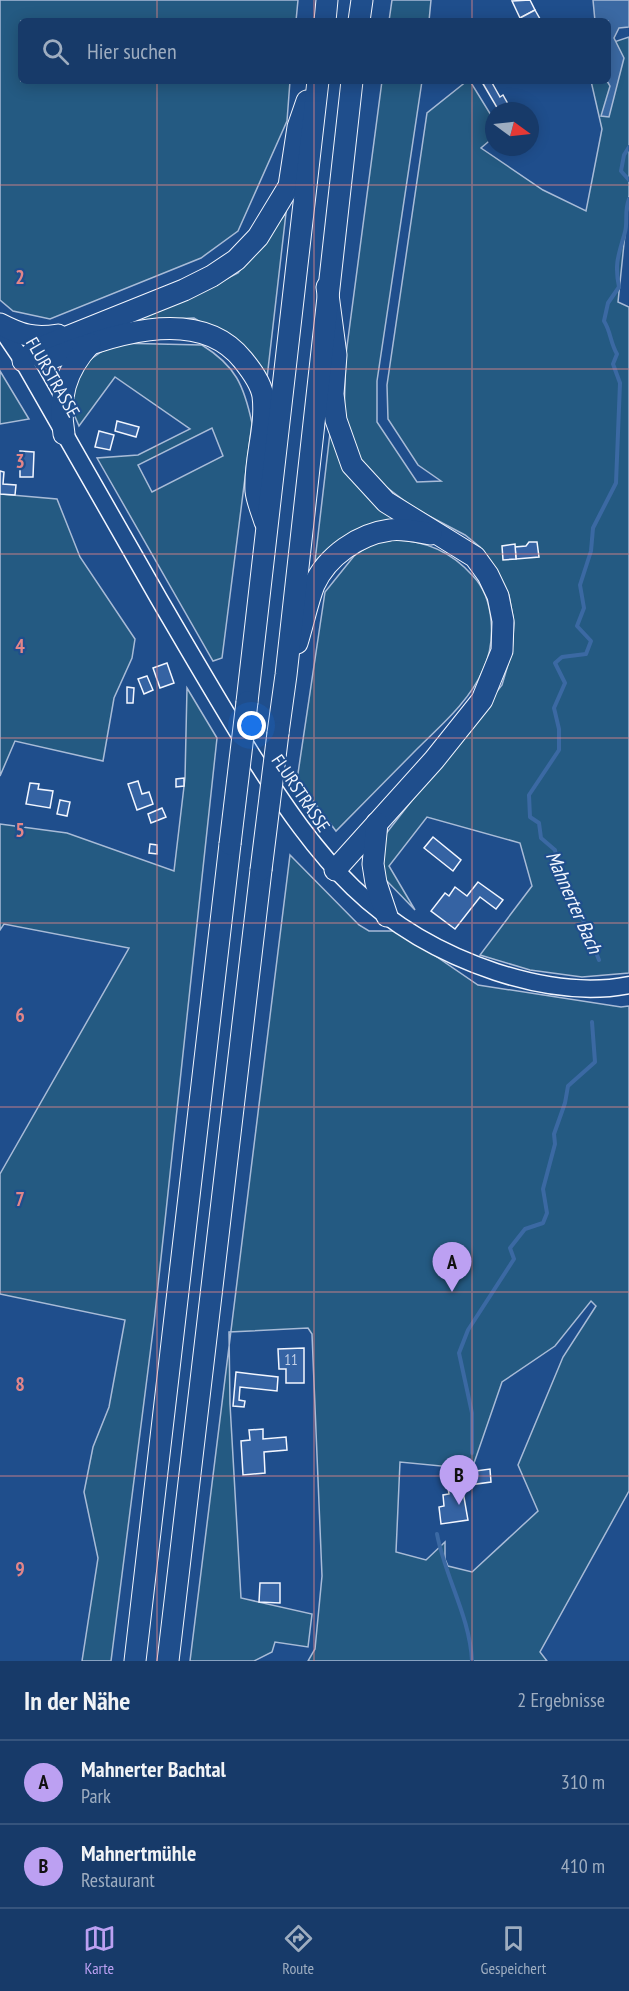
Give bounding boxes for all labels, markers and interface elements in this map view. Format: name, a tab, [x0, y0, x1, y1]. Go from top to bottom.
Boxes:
search box	[18, 18, 611, 84]
icon: search	[39, 35, 72, 68]
text: Hier suchen	[87, 37, 177, 65]
north arrow	[485, 102, 539, 156]
text: 2	[15, 264, 25, 290]
street label: FLURSTRASSE	[21, 333, 85, 421]
text: 3	[15, 448, 25, 474]
text: 4	[15, 633, 25, 659]
your location	[237, 711, 266, 740]
street label: FLURSTRASSE	[267, 750, 335, 836]
text: 5	[15, 817, 25, 843]
water label: Mahnerter Bach	[540, 847, 609, 958]
text: 6	[15, 1002, 25, 1028]
text: 7	[15, 1186, 25, 1212]
pin: A	[432, 1242, 472, 1292]
house number: 11	[284, 1350, 298, 1369]
text: 8	[15, 1371, 25, 1397]
pin: B	[440, 1456, 478, 1505]
text: 9	[15, 1556, 25, 1582]
text: In der Nähe	[24, 1684, 130, 1717]
text: 2 Ergebnisse	[517, 1687, 605, 1713]
text: Mahnerter Bachtal	[81, 1755, 226, 1783]
text: A	[38, 1769, 49, 1795]
text: 310 m	[561, 1769, 605, 1795]
text: Park	[81, 1783, 111, 1809]
text: Mahnertmühle	[81, 1839, 196, 1867]
text: B	[39, 1853, 48, 1879]
text: 410 m	[561, 1853, 605, 1879]
text: Restaurant	[81, 1867, 155, 1893]
tab: Karte	[83, 1922, 116, 1978]
tab: Route	[282, 1922, 315, 1978]
tab: Gespeichert	[481, 1922, 546, 1978]

